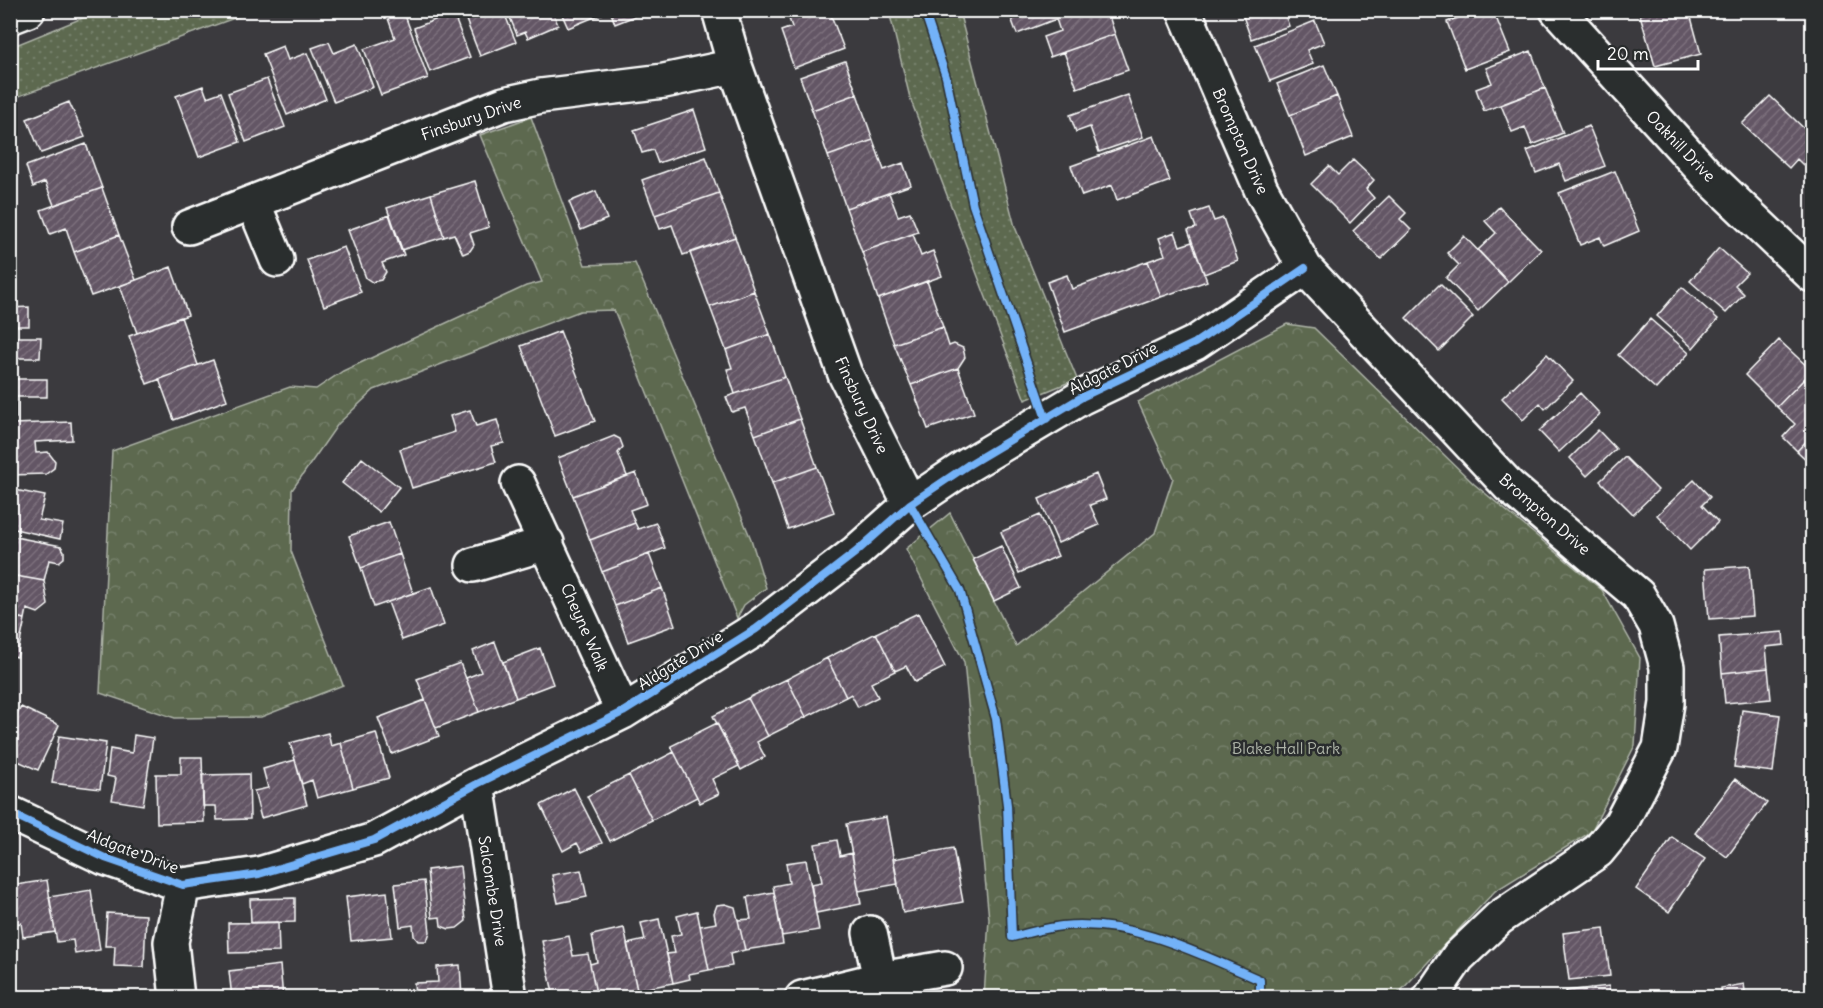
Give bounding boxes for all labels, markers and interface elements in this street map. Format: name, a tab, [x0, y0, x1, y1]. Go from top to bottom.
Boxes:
scale bar	[1598, 33, 1698, 71]
text: 20 m	[1607, 42, 1649, 65]
street label: Brompton Drive	[1209, 85, 1273, 197]
street label: Finsbury Drive	[418, 92, 524, 144]
street label: Oakhill Drive	[1642, 106, 1720, 186]
street label: Aldgate Drive	[1065, 337, 1161, 399]
street label: Finsbury Drive	[831, 353, 893, 457]
street label: Brompton Drive	[1495, 469, 1595, 559]
street label: Cheyne Walk	[557, 580, 613, 674]
street label: Aldgate Drive	[634, 626, 726, 694]
park label: Blake Hall Park	[1232, 738, 1340, 758]
street label: Aldgate Drive	[84, 824, 182, 878]
street label: Salcombe Drive	[474, 834, 512, 948]

